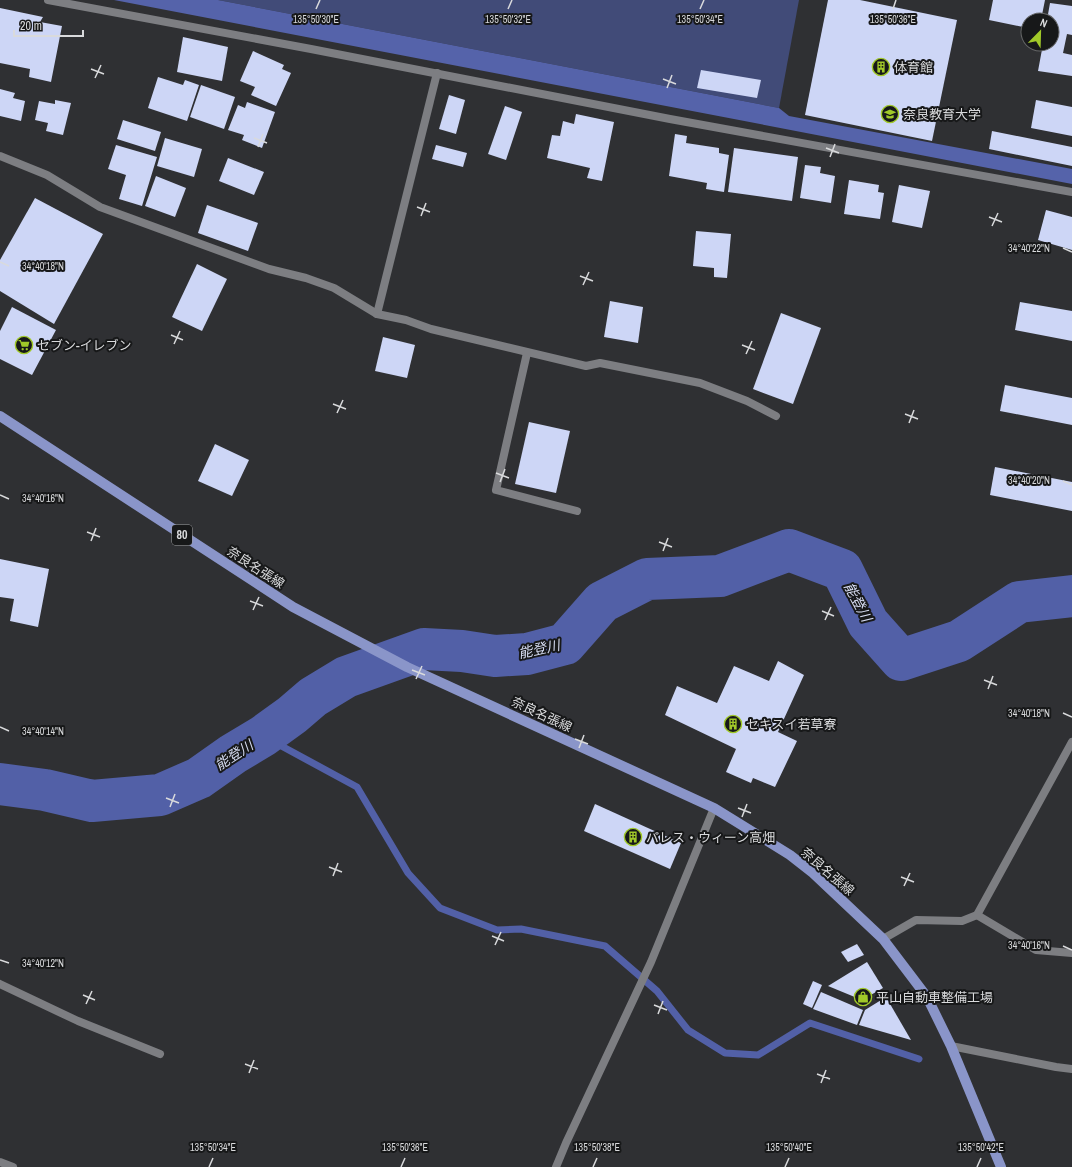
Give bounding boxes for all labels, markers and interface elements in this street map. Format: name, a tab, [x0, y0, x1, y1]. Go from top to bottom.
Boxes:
scale bar	[14, 12, 83, 38]
north arrow	[1020, 12, 1060, 52]
text: 135°50'30"E	[293, 13, 339, 26]
text: 135°50'32"E	[485, 13, 531, 26]
text: 135°50'34"E	[677, 13, 723, 26]
text: 135°50'36"E	[870, 13, 916, 26]
text: N	[1038, 15, 1050, 31]
text: 20 m	[20, 18, 42, 34]
building icon: 体育館	[871, 57, 891, 77]
place label: 体育館	[894, 59, 933, 76]
school or university icon: 奈良教育大学	[880, 104, 900, 124]
place label: 奈良教育大学	[903, 106, 981, 123]
text: 34°40'22"N	[1008, 242, 1050, 255]
text: 34°40'18"N	[22, 260, 64, 273]
supermarket icon: セブン-イレブン	[14, 335, 34, 355]
place label: セブン-イレブン	[37, 337, 132, 354]
text: 34°40'20"N	[1008, 474, 1050, 487]
text: 34°40'16"N	[22, 492, 64, 505]
road number: 80	[172, 525, 192, 545]
street label: 奈良名張線	[224, 543, 288, 592]
water label: 能登川	[840, 579, 877, 627]
water label: 能登川	[517, 635, 563, 662]
street label: 奈良名張線	[509, 693, 575, 736]
text: 34°40'18"N	[1008, 707, 1050, 720]
building icon: セキスイ若草寮	[723, 714, 743, 734]
place label: セキスイ若草寮	[746, 716, 837, 733]
text: 34°40'14"N	[22, 725, 64, 738]
water label: 能登川	[211, 735, 258, 774]
building icon: パレス・ウィーン高畑	[623, 827, 643, 847]
place label: パレス・ウィーン高畑	[646, 829, 775, 846]
street label: 奈良名張線	[798, 844, 858, 899]
text: 34°40'16"N	[1008, 939, 1050, 952]
text: 34°40'12"N	[22, 957, 64, 970]
shop icon: 平山自動車整備工場	[853, 987, 873, 1007]
place label: 平山自動車整備工場	[876, 989, 993, 1006]
text: 135°50'34"E	[190, 1141, 236, 1154]
text: 135°50'36"E	[382, 1141, 428, 1154]
text: 135°50'38"E	[574, 1141, 620, 1154]
text: 135°50'40"E	[766, 1141, 812, 1154]
text: 135°50'42"E	[958, 1141, 1004, 1154]

